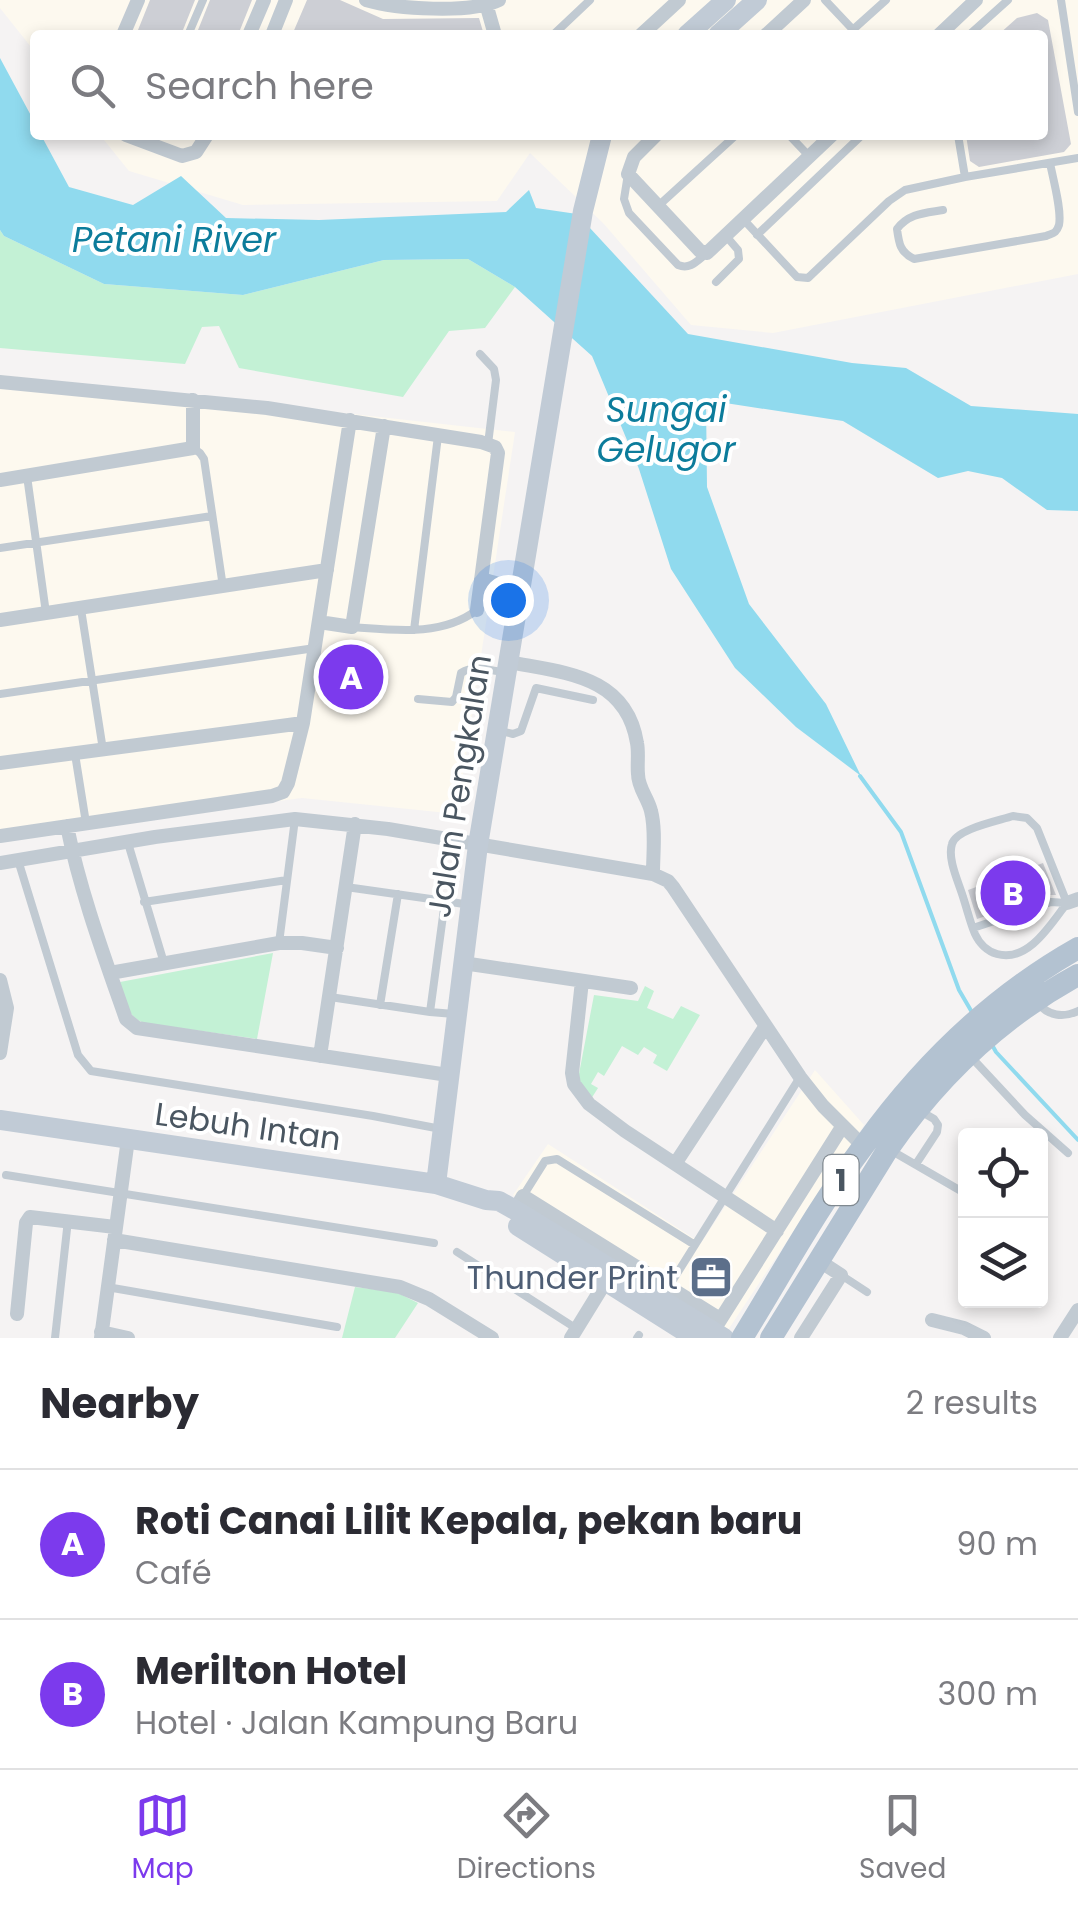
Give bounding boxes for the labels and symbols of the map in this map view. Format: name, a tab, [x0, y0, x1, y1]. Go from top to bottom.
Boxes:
water label: Petani River	[72, 215, 277, 264]
water label: Sungai Gelugor	[596, 385, 736, 474]
your location	[483, 575, 534, 626]
pin: A	[318, 640, 384, 714]
street label: Jalan Pengkalan	[416, 651, 502, 921]
pin: B	[980, 856, 1046, 930]
street label: Lebuh Intan	[152, 1091, 344, 1161]
road number: 1	[824, 1155, 858, 1205]
office icon: Thunder Print	[688, 1254, 734, 1300]
place label: Thunder Print	[467, 1255, 678, 1300]

